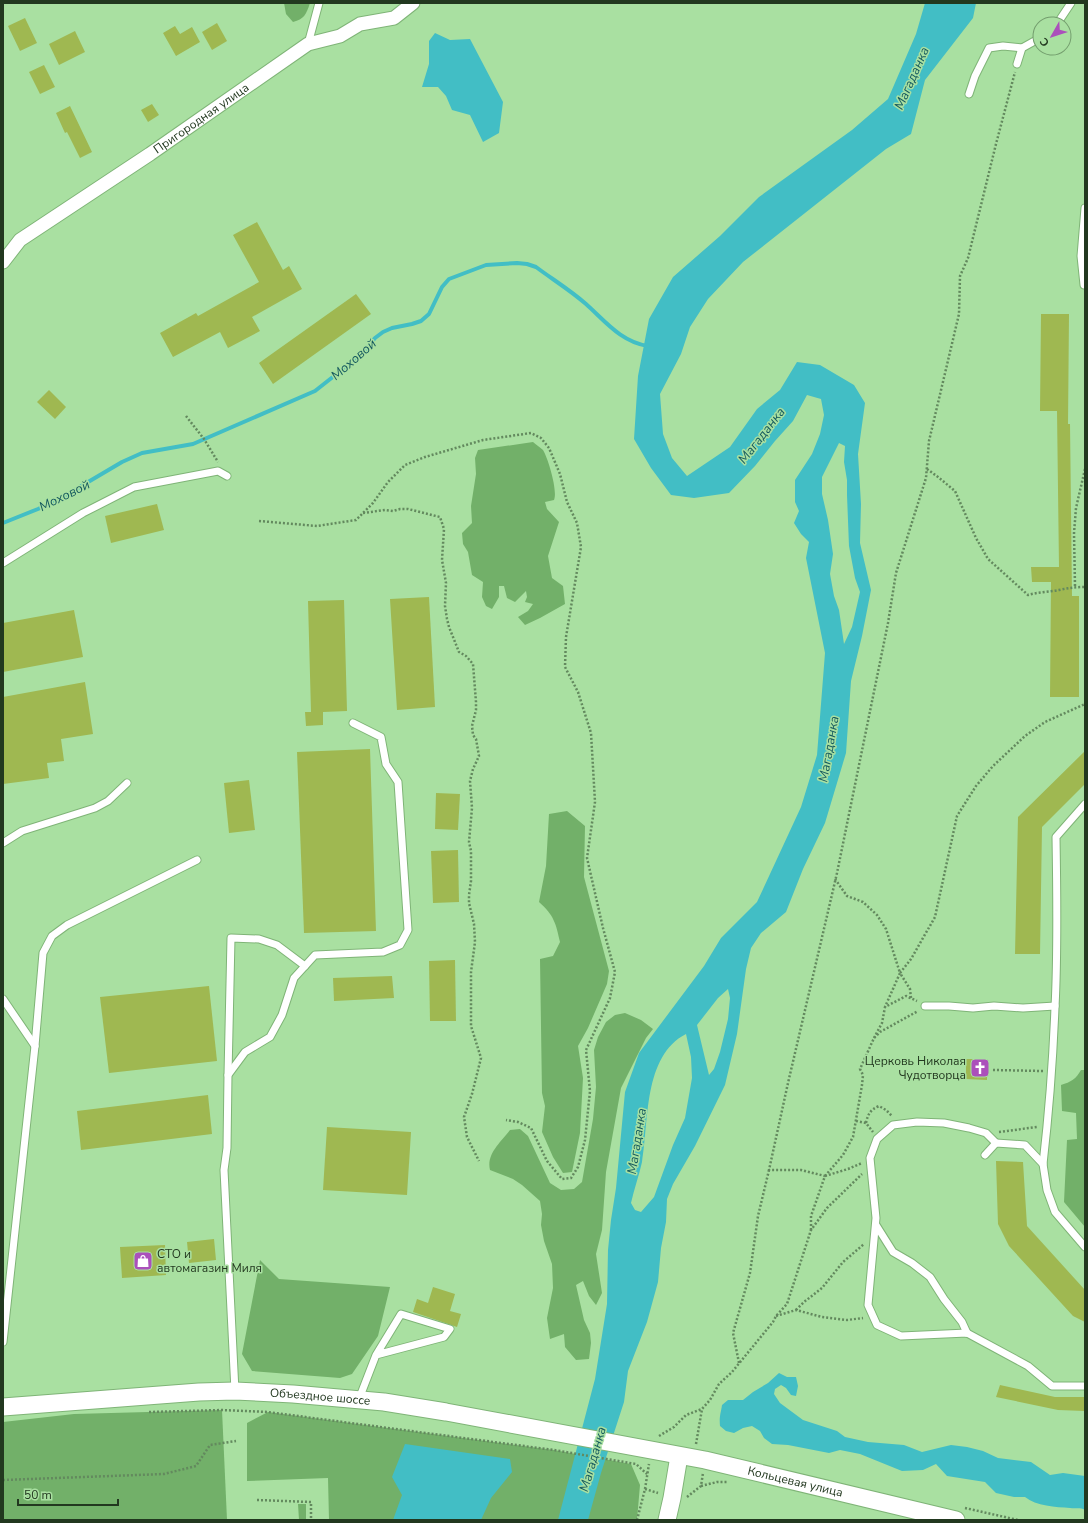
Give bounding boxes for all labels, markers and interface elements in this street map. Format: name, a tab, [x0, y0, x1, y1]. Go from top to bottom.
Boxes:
north arrow	[1032, 16, 1072, 56]
text: С	[1036, 34, 1053, 50]
water label: Магаданка	[890, 44, 934, 113]
street label: Пригородная улица	[150, 80, 252, 157]
water label: Моховой	[327, 335, 380, 384]
water label: Магаданка	[734, 404, 789, 468]
water label: Моховой	[36, 476, 93, 516]
water label: Магаданка	[814, 715, 844, 784]
place label: Церковь Николая Чудотворца	[865, 1053, 966, 1083]
church icon: Церковь Николая Чудотворца	[969, 1057, 991, 1079]
water label: Магаданка	[623, 1107, 651, 1176]
place label: СТО и автомагазин Миля	[157, 1246, 262, 1276]
shop icon: СТО и автомагазин Миля	[132, 1250, 154, 1272]
street label: Объездное шоссе	[270, 1385, 371, 1409]
water label: Магаданка	[575, 1425, 611, 1494]
street label: Кольцевая улица	[746, 1462, 844, 1501]
scale bar	[18, 1481, 118, 1507]
text: 50 m	[24, 1487, 52, 1503]

